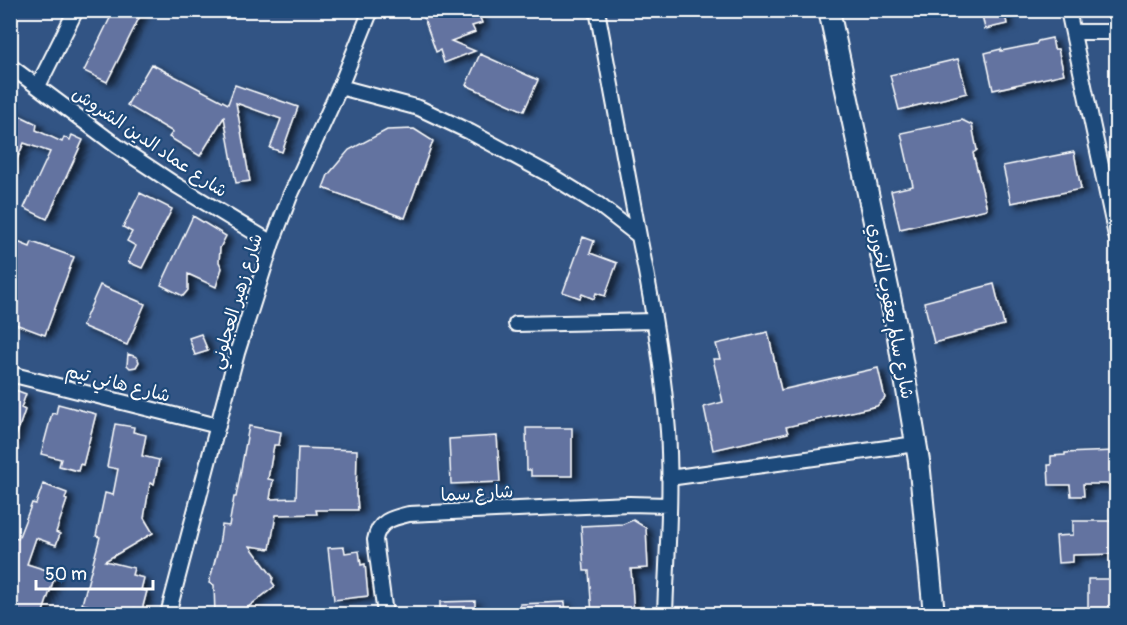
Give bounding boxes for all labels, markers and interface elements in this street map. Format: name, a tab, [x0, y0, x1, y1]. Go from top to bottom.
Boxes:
street label: شارع عماد الدين الشروش	[68, 82, 232, 203]
street label: شارع سالم يعقوب الخوري	[860, 221, 919, 401]
street label: شارع زهير العجلوني	[205, 231, 272, 373]
street label: شارع هاني تيم	[62, 359, 173, 411]
street label: شارع سما	[440, 480, 514, 507]
scale bar	[36, 553, 153, 591]
text: 50 m	[45, 563, 87, 586]

